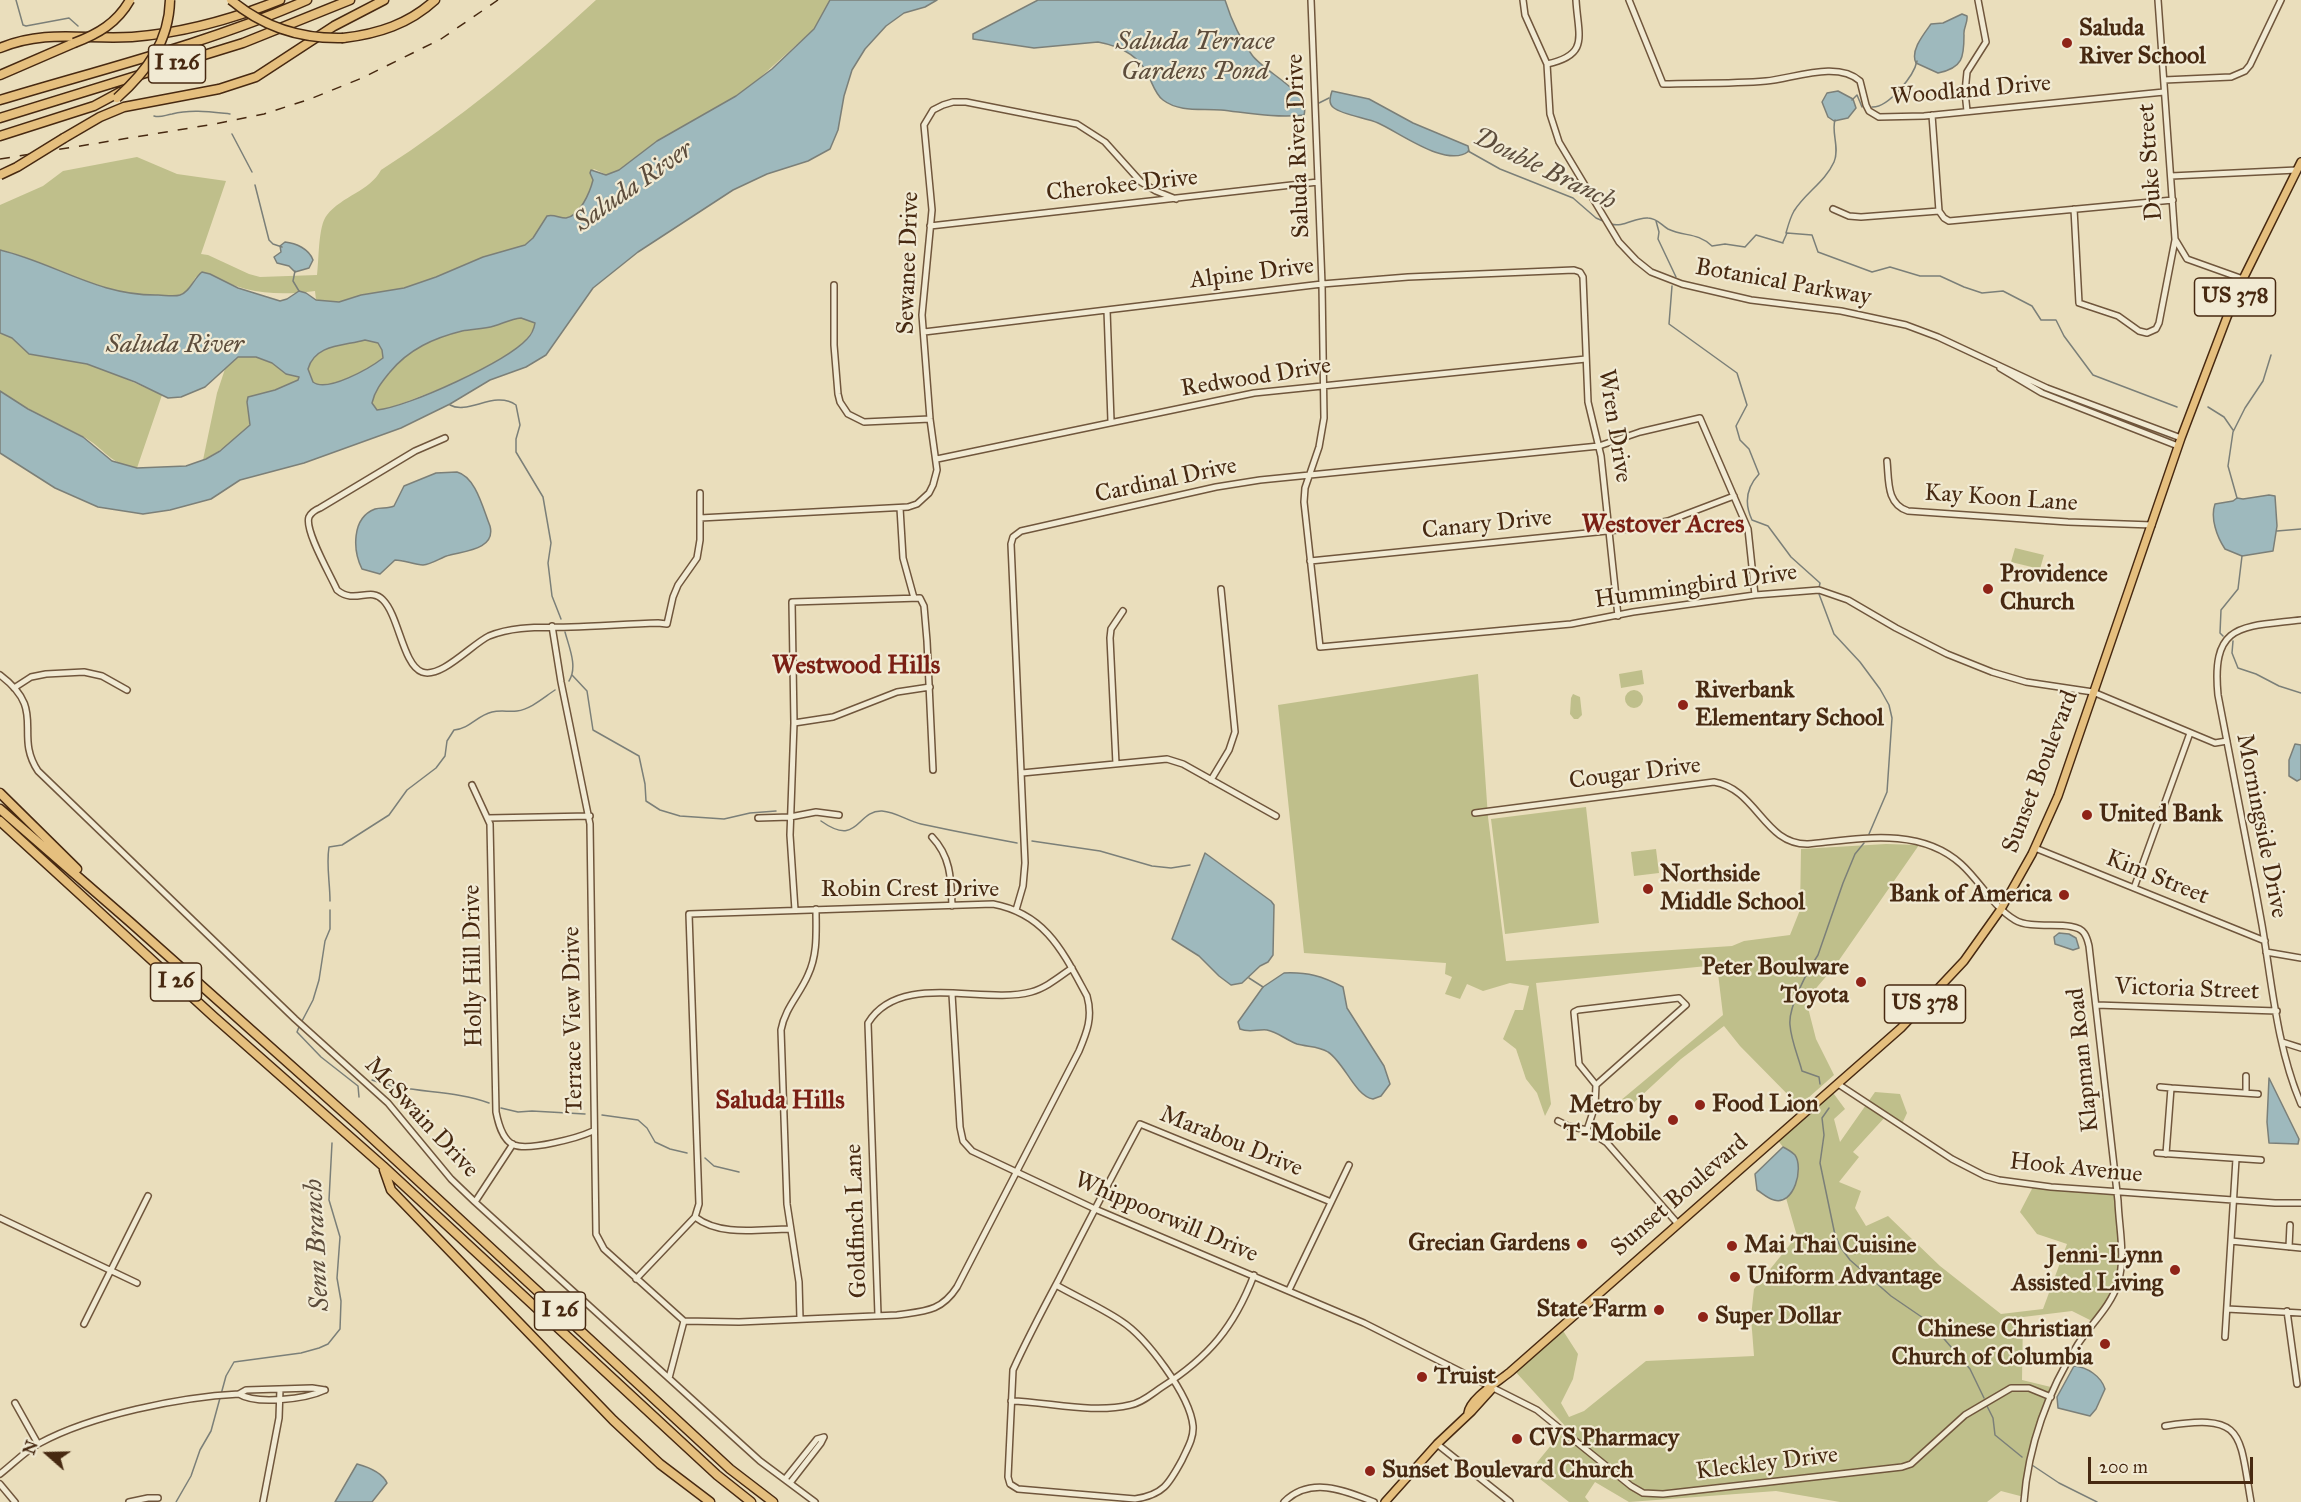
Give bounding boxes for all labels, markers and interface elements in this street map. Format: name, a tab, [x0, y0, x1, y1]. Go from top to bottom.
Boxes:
place label: Saluda River School	[2079, 15, 2206, 71]
water label: Saluda Terrace Gardens Pond	[1116, 27, 1274, 88]
marker: Saluda River School	[2060, 36, 2074, 50]
road number: I 126	[148, 45, 206, 83]
street label: Saluda River Drive	[1281, 53, 1317, 239]
street label: Woodland Drive	[1890, 70, 2052, 112]
street label: Duke Street	[2133, 102, 2169, 222]
water label: Double Branch	[1468, 122, 1620, 218]
water label: Saluda River	[569, 135, 699, 239]
street label: Cherokee Drive	[1045, 164, 1199, 208]
street label: Sewanee Drive	[892, 191, 926, 335]
street label: Alpine Drive	[1188, 252, 1316, 296]
street label: Botanical Parkway	[1693, 253, 1873, 313]
road number: US 378	[2194, 278, 2276, 316]
water label: Saluda River	[106, 330, 244, 362]
street label: Redwood Drive	[1179, 352, 1333, 404]
street label: Wren Drive	[1591, 367, 1637, 485]
street label: Cardinal Drive	[1092, 452, 1240, 510]
street label: Kay Koon Lane	[1923, 479, 2079, 519]
street label: Canary Drive	[1421, 504, 1553, 546]
district label: Westover Acres	[1582, 510, 1744, 542]
street label: Hummingbird Drive	[1593, 559, 1799, 615]
place label: Providence Church	[2000, 561, 2108, 617]
marker: Providence Church	[1981, 582, 1995, 596]
district label: Westwood Hills	[772, 651, 940, 683]
place label: Riverbank Elementary School	[1695, 677, 1884, 733]
street label: Sunset Boulevard	[1997, 687, 2085, 857]
marker: Riverbank Elementary School	[1676, 698, 1690, 712]
street label: Morningside Drive	[2229, 731, 2293, 921]
street label: Cougar Drive	[1568, 752, 1702, 796]
place label: United Bank	[2099, 801, 2223, 829]
marker: United Bank	[2080, 808, 2094, 822]
street label: Kim Street	[2101, 844, 2213, 912]
place label: Northside Middle School	[1660, 861, 1805, 917]
street label: Robin Crest Drive	[821, 876, 999, 904]
place label: Bank of America	[1889, 881, 2052, 909]
marker: Northside Middle School	[1641, 882, 1655, 896]
street label: Holly Hill Drive	[458, 884, 490, 1048]
marker: Bank of America	[2057, 888, 2071, 902]
street label: Terrace View Drive	[558, 926, 590, 1114]
place label: Peter Boulware Toyota	[1701, 954, 1849, 1010]
road number: I 26	[150, 963, 201, 1001]
street label: Victoria Street	[2114, 973, 2260, 1007]
marker: Peter Boulware Toyota	[1854, 975, 1868, 989]
road number: US 378	[1884, 985, 1966, 1023]
street label: Klapman Road	[2062, 986, 2106, 1134]
street label: McSwain Drive	[358, 1052, 484, 1184]
district label: Saluda Hills	[715, 1086, 845, 1118]
place label: Food Lion	[1712, 1091, 1818, 1119]
place label: Metro by T-Mobile	[1563, 1092, 1661, 1148]
marker: Food Lion	[1693, 1098, 1707, 1112]
street label: Marabou Drive	[1155, 1100, 1307, 1184]
marker: Metro by T-Mobile	[1666, 1113, 1680, 1127]
street label: Sunset Boulevard	[1606, 1129, 1754, 1263]
street label: Goldfinch Lane	[840, 1143, 874, 1299]
street label: Hook Avenue	[2008, 1148, 2144, 1190]
street label: Whippoorwill Drive	[1070, 1166, 1262, 1270]
water label: Senn Branch	[299, 1178, 337, 1312]
place label: Grecian Gardens	[1408, 1230, 1570, 1258]
place label: Mai Thai Cuisine	[1744, 1232, 1916, 1260]
marker: Grecian Gardens	[1575, 1237, 1589, 1251]
marker: Mai Thai Cuisine	[1725, 1239, 1739, 1253]
place label: Jenni-Lynn Assisted Living	[2012, 1242, 2163, 1298]
place label: Uniform Advantage	[1747, 1263, 1942, 1291]
marker: Jenni-Lynn Assisted Living	[2168, 1263, 2182, 1277]
marker: Uniform Advantage	[1728, 1270, 1742, 1284]
road number: I 26	[534, 1292, 586, 1330]
place label: State Farm	[1536, 1296, 1647, 1324]
marker: State Farm	[1652, 1303, 1666, 1317]
place label: Super Dollar	[1715, 1303, 1841, 1331]
marker: Super Dollar	[1696, 1310, 1710, 1324]
place label: Chinese Christian Church of Columbia	[1892, 1316, 2093, 1372]
marker: Chinese Christian Church of Columbia	[2098, 1337, 2112, 1351]
place label: Truist	[1434, 1363, 1496, 1391]
marker: Truist	[1415, 1370, 1429, 1384]
north arrow	[18, 1424, 78, 1484]
place label: CVS Pharmacy	[1529, 1425, 1679, 1453]
marker: CVS Pharmacy	[1510, 1432, 1524, 1446]
text: N	[19, 1438, 42, 1457]
street label: Kleckley Drive	[1694, 1441, 1840, 1487]
scale bar	[2091, 1445, 2256, 1483]
text: 200 m	[2099, 1456, 2148, 1478]
place label: Sunset Boulevard Church	[1382, 1457, 1634, 1485]
marker: Sunset Boulevard Church	[1363, 1464, 1377, 1478]

